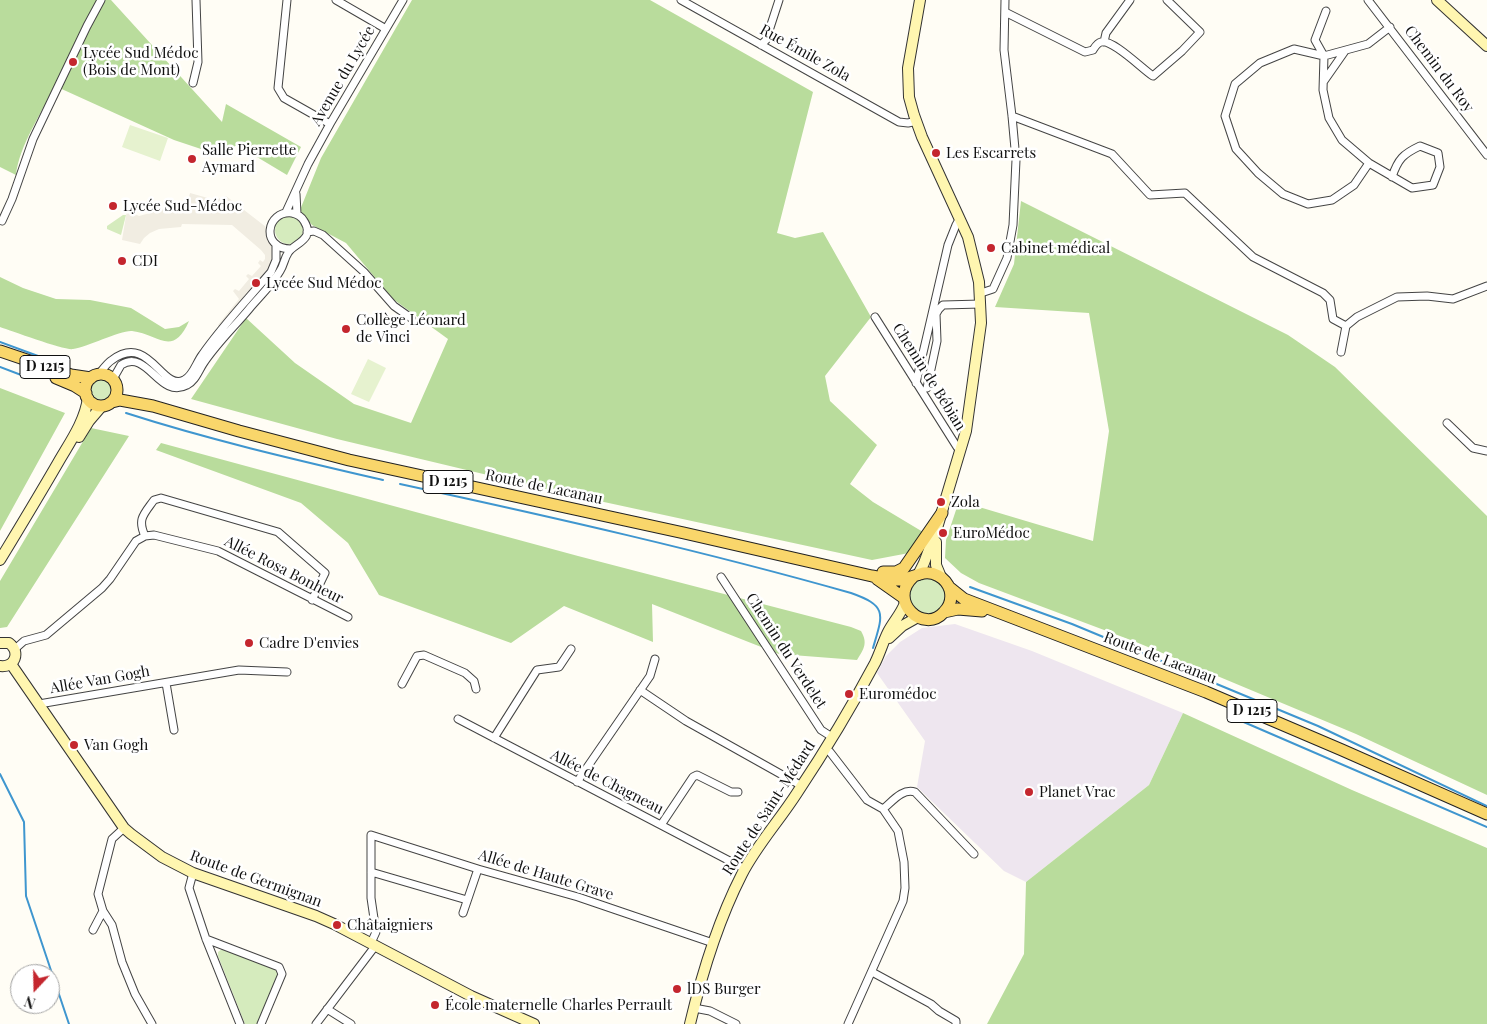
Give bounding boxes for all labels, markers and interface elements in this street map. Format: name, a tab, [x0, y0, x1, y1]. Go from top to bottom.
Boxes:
street label: Rue Émile Zola	[757, 21, 853, 85]
street label: Chemin du Roy	[1401, 22, 1477, 116]
street label: Avenue du Lycée	[307, 23, 379, 129]
place label: Lycée Sud Médoc (Bois de Mont)	[83, 44, 198, 79]
marker: Lycée Sud Médoc (Bois de Mont)	[67, 56, 79, 68]
place label: Salle Pierrette Aymard	[202, 141, 296, 176]
place label: Les Escarrets	[946, 144, 1036, 162]
marker: Les Escarrets	[930, 147, 942, 159]
marker: Salle Pierrette Aymard	[186, 153, 198, 165]
place label: Lycée Sud-Médoc	[123, 197, 242, 215]
marker: Lycée Sud-Médoc	[107, 200, 119, 212]
place label: Cabinet médical	[1001, 239, 1110, 257]
marker: Cabinet médical	[985, 242, 997, 254]
place label: CDI	[132, 252, 158, 270]
marker: CDI	[116, 255, 128, 267]
place label: Lycée Sud Médoc	[266, 274, 381, 292]
marker: Lycée Sud Médoc	[250, 277, 262, 289]
place label: Collège Léonard de Vinci	[356, 311, 466, 346]
street label: Chemin de Bébian	[889, 320, 969, 434]
marker: Collège Léonard de Vinci	[340, 323, 352, 335]
road number: D 1215	[20, 356, 70, 378]
street label: Route de Lacanau	[484, 466, 604, 508]
road number: D 1215	[423, 471, 473, 494]
place label: Zola	[951, 493, 980, 511]
marker: Zola	[935, 496, 947, 508]
place label: EuroMédoc	[953, 524, 1030, 542]
marker: EuroMédoc	[937, 527, 949, 539]
street label: Allée Rosa Bonheur	[222, 532, 346, 608]
street label: Chemin du Verdelet	[742, 590, 830, 712]
street label: Route de Lacanau	[1101, 628, 1219, 688]
place label: Cadre D'envies	[259, 634, 359, 652]
marker: Cadre D'envies	[243, 637, 255, 649]
street label: Allée Van Gogh	[49, 662, 151, 698]
place label: Euromédoc	[859, 685, 937, 703]
marker: Euromédoc	[843, 688, 855, 700]
road number: D 1215	[1227, 699, 1277, 722]
place label: Van Gogh	[84, 736, 148, 754]
street label: Route de Saint-Médard	[719, 737, 819, 879]
marker: Van Gogh	[68, 739, 80, 751]
street label: Allée de Chagneau	[548, 746, 666, 818]
place label: Planet Vrac	[1039, 783, 1115, 801]
marker: Planet Vrac	[1023, 786, 1035, 798]
street label: Allée de Haute Grave	[476, 846, 616, 904]
street label: Route de Germignan	[188, 847, 324, 911]
place label: Châtaigniers	[347, 916, 433, 934]
marker: Châtaigniers	[331, 919, 343, 931]
north arrow	[10, 964, 60, 1014]
place label: lDS Burger	[687, 980, 761, 998]
marker: lDS Burger	[671, 983, 683, 995]
text: N	[22, 992, 38, 1013]
place label: École maternelle Charles Perrault	[445, 996, 672, 1014]
marker: École maternelle Charles Perrault	[429, 999, 441, 1011]

